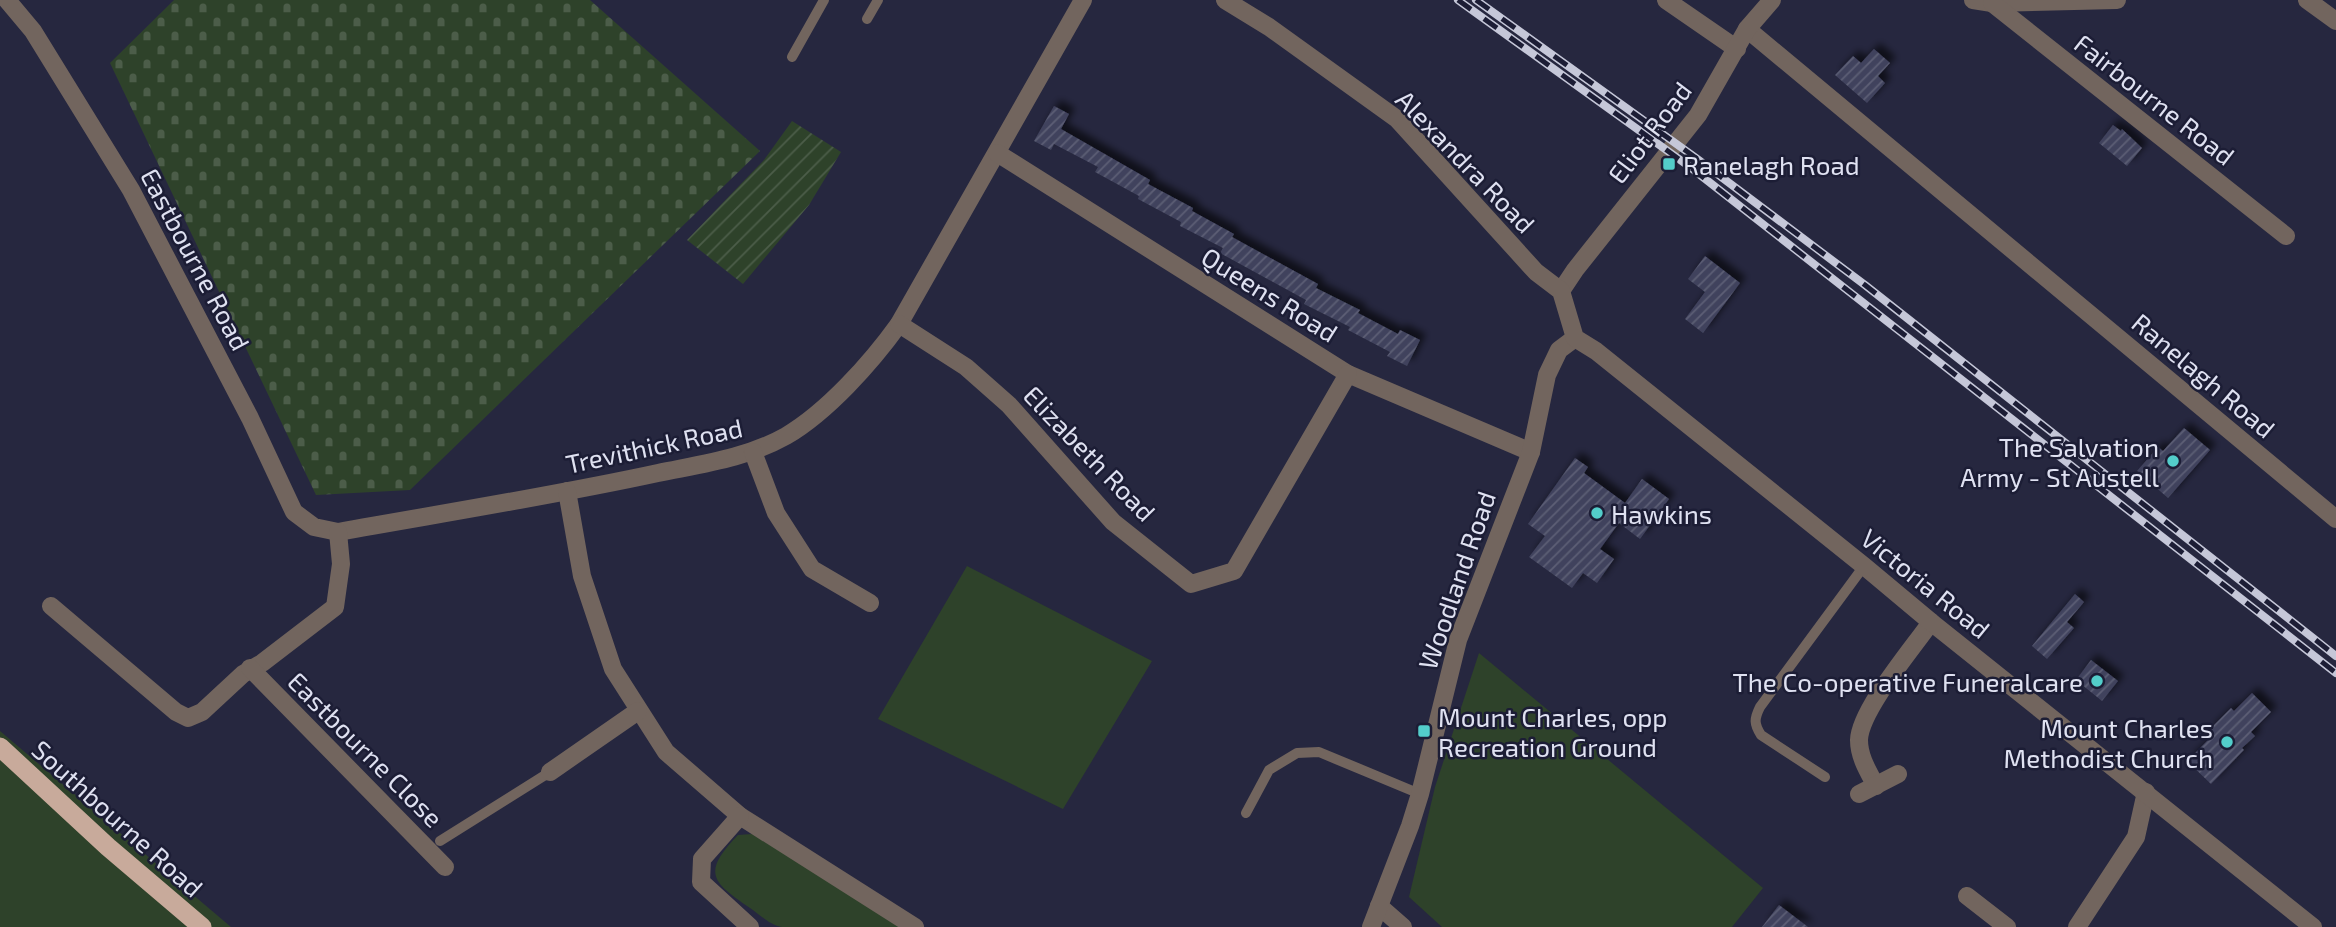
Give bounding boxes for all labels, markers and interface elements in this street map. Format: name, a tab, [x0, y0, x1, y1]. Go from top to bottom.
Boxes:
street label: Fairbourne Road	[2069, 27, 2241, 171]
street label: Eliot Road	[1601, 75, 1697, 189]
street label: Alexandra Road	[1390, 83, 1542, 239]
place label: Ranelagh Road	[1683, 149, 1860, 180]
marker: Ranelagh Road	[1661, 156, 1677, 172]
street label: Eastbourne Road	[135, 163, 257, 355]
street label: Queens Road	[1196, 240, 1344, 348]
street label: Ranelagh Road	[2126, 306, 2282, 444]
street label: Elizabeth Road	[1018, 379, 1162, 527]
street label: Trevithick Road	[563, 411, 745, 479]
place label: The Salvation Army - St Austell	[1960, 431, 2159, 492]
marker: The Salvation Army - St Austell	[2165, 453, 2181, 469]
street label: Woodland Road	[1411, 487, 1501, 673]
place label: Hawkins	[1611, 498, 1712, 529]
marker: Hawkins	[1589, 505, 1605, 521]
street label: Victoria Road	[1855, 522, 1997, 644]
street label: Eastbourne Close	[282, 665, 450, 833]
place label: The Co-operative Funeralcare	[1733, 666, 2083, 697]
marker: The Co-operative Funeralcare	[2089, 673, 2105, 689]
place label: Mount Charles, opp Recreation Ground	[1438, 701, 1667, 762]
place label: Mount Charles Methodist Church	[2004, 712, 2213, 773]
marker: Mount Charles, opp Recreation Ground	[1416, 723, 1432, 739]
street label: Southbourne Road	[26, 733, 210, 903]
marker: Mount Charles Methodist Church	[2219, 734, 2235, 750]

